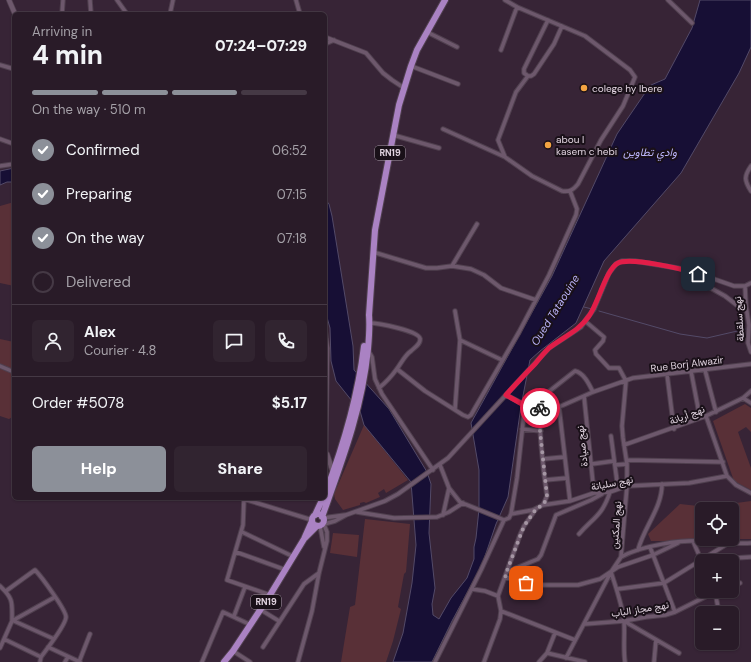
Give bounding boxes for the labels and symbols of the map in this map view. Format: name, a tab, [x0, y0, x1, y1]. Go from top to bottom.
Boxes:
place label: colege hy lbere	[592, 82, 663, 95]
marker: colege hy lbere	[579, 83, 589, 93]
place label: abou l kasem c hebi	[556, 133, 617, 158]
marker: abou l kasem c hebi	[543, 140, 553, 150]
water label: وادي تطاوين	[623, 145, 677, 161]
road number: RN19	[375, 146, 405, 160]
pin	[681, 257, 715, 291]
water label: Oued Tataouine	[528, 272, 582, 348]
street label: نهج سلقطة	[731, 296, 747, 342]
street label: Rue Borj Alwazir	[650, 353, 724, 375]
courier	[520, 388, 560, 428]
street label: نهج أريانة	[667, 402, 707, 428]
street label: نهج صيادة	[573, 425, 591, 467]
street label: نهج سليانة	[590, 473, 634, 493]
street label: نهج المكنين	[608, 500, 624, 549]
pin	[509, 566, 543, 600]
road number: RN19	[251, 595, 281, 609]
street label: نهج مجاز الباب	[610, 598, 670, 620]

